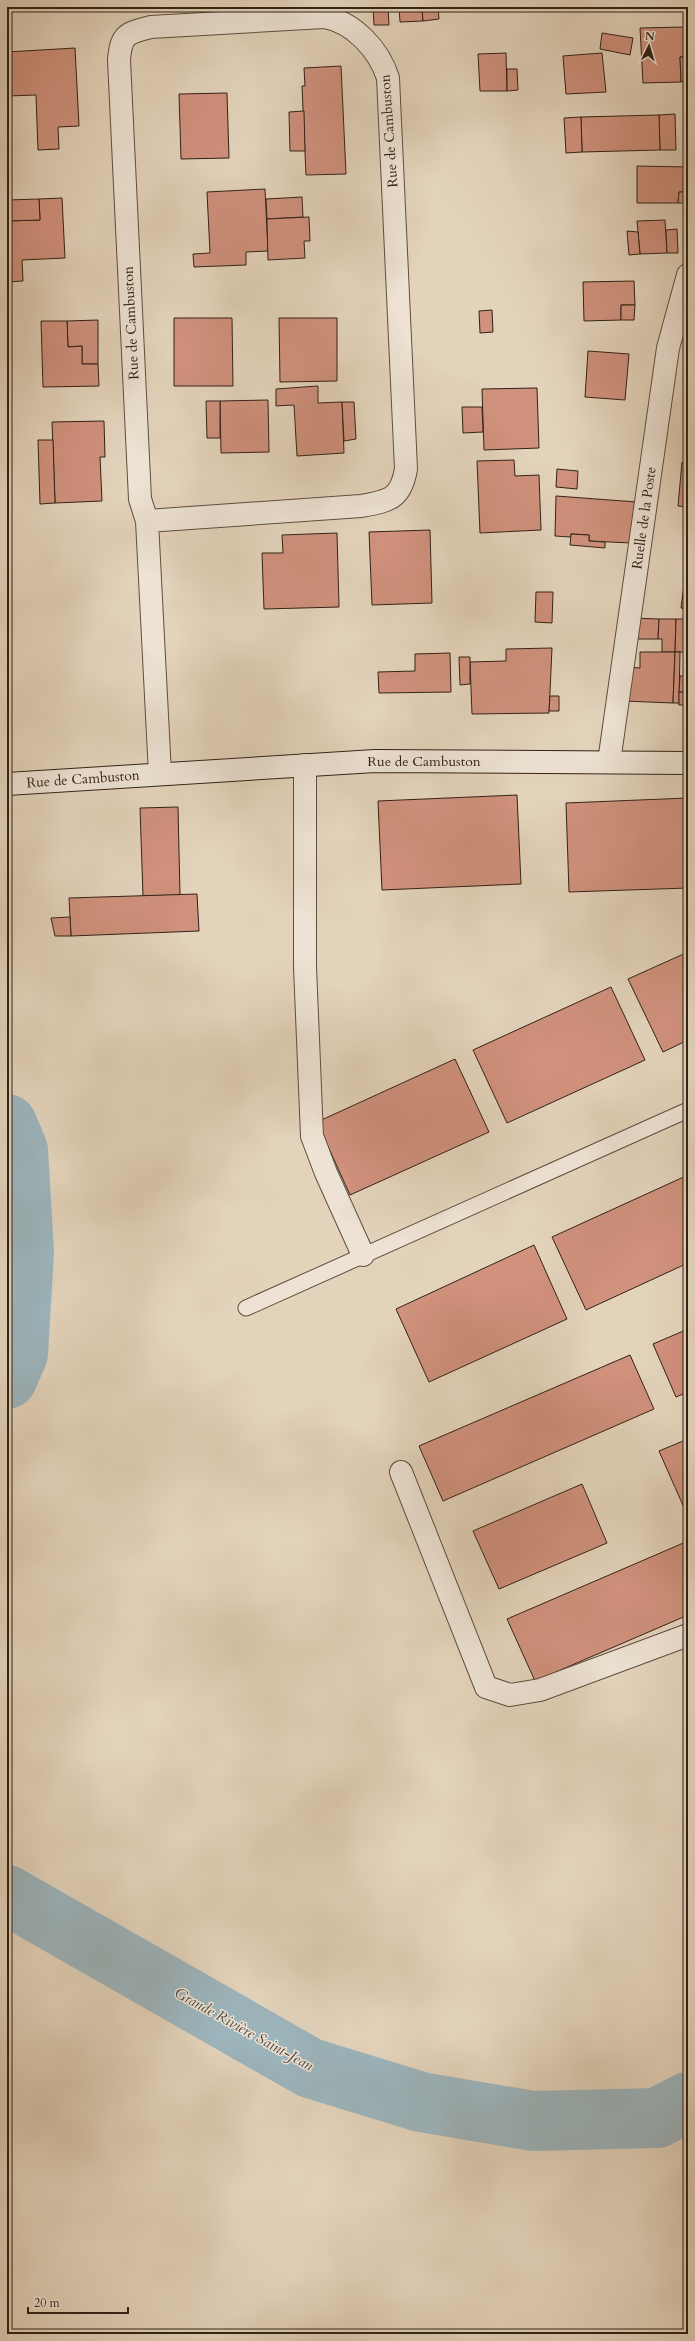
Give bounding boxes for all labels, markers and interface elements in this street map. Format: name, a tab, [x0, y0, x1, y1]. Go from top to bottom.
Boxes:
north arrow	[629, 26, 669, 66]
text: N	[644, 29, 656, 44]
street label: Rue de Cambuston	[376, 74, 402, 188]
street label: Rue de Cambuston	[119, 266, 143, 380]
street label: Ruelle de la Poste	[627, 466, 661, 570]
street label: Rue de Cambuston	[367, 752, 481, 771]
street label: Rue de Cambuston	[26, 766, 140, 792]
water label: Grande Rivière Saint-Jean	[171, 1983, 318, 2076]
scale bar	[28, 2289, 128, 2315]
text: 20 m	[34, 2295, 61, 2311]

